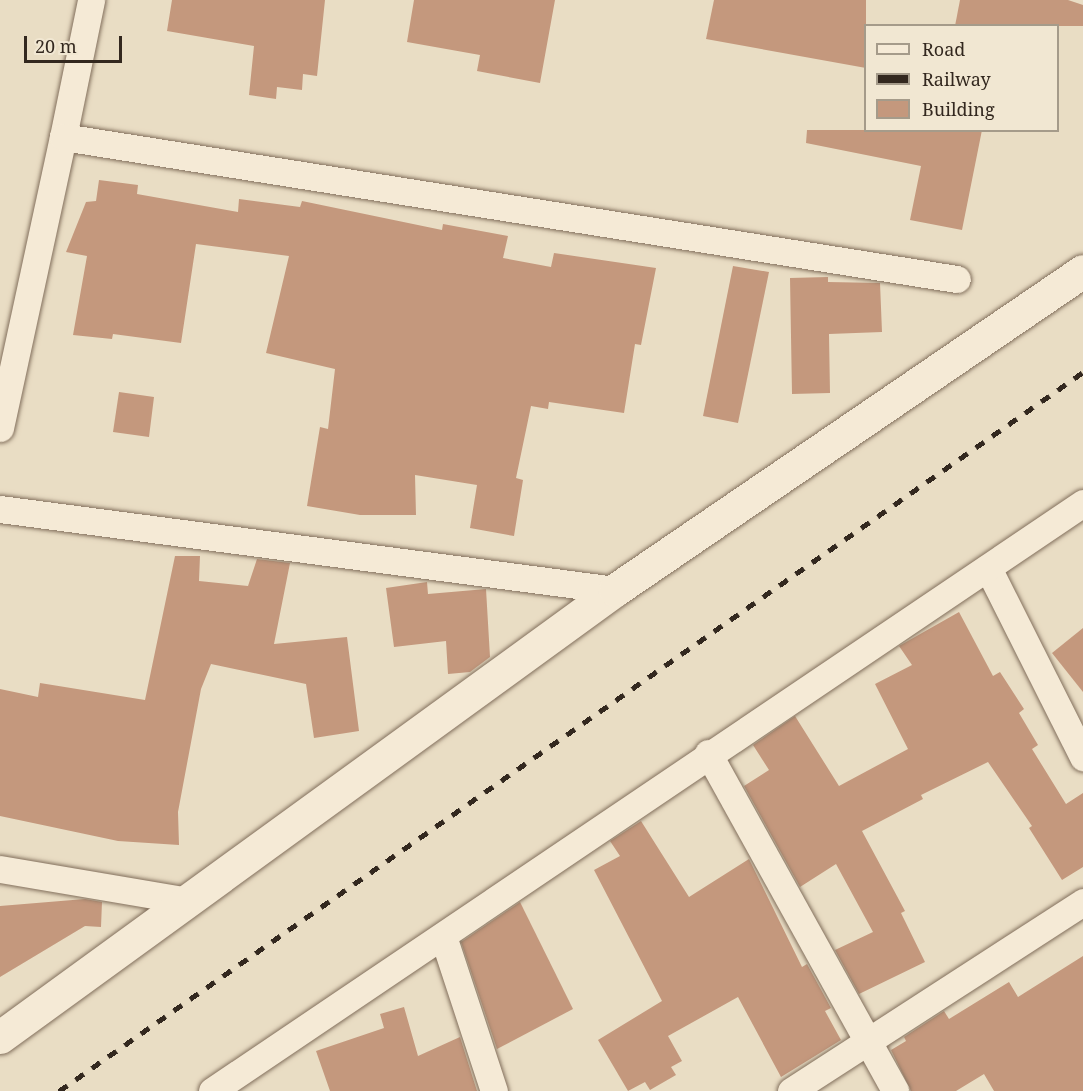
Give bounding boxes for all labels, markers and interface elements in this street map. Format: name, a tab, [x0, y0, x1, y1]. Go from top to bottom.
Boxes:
scale bar	[27, 24, 124, 62]
legend	[864, 24, 1059, 132]
text: 20 m	[35, 34, 77, 58]
text: Road	[922, 37, 965, 61]
text: Railway	[922, 67, 991, 91]
text: Building	[922, 97, 995, 121]

